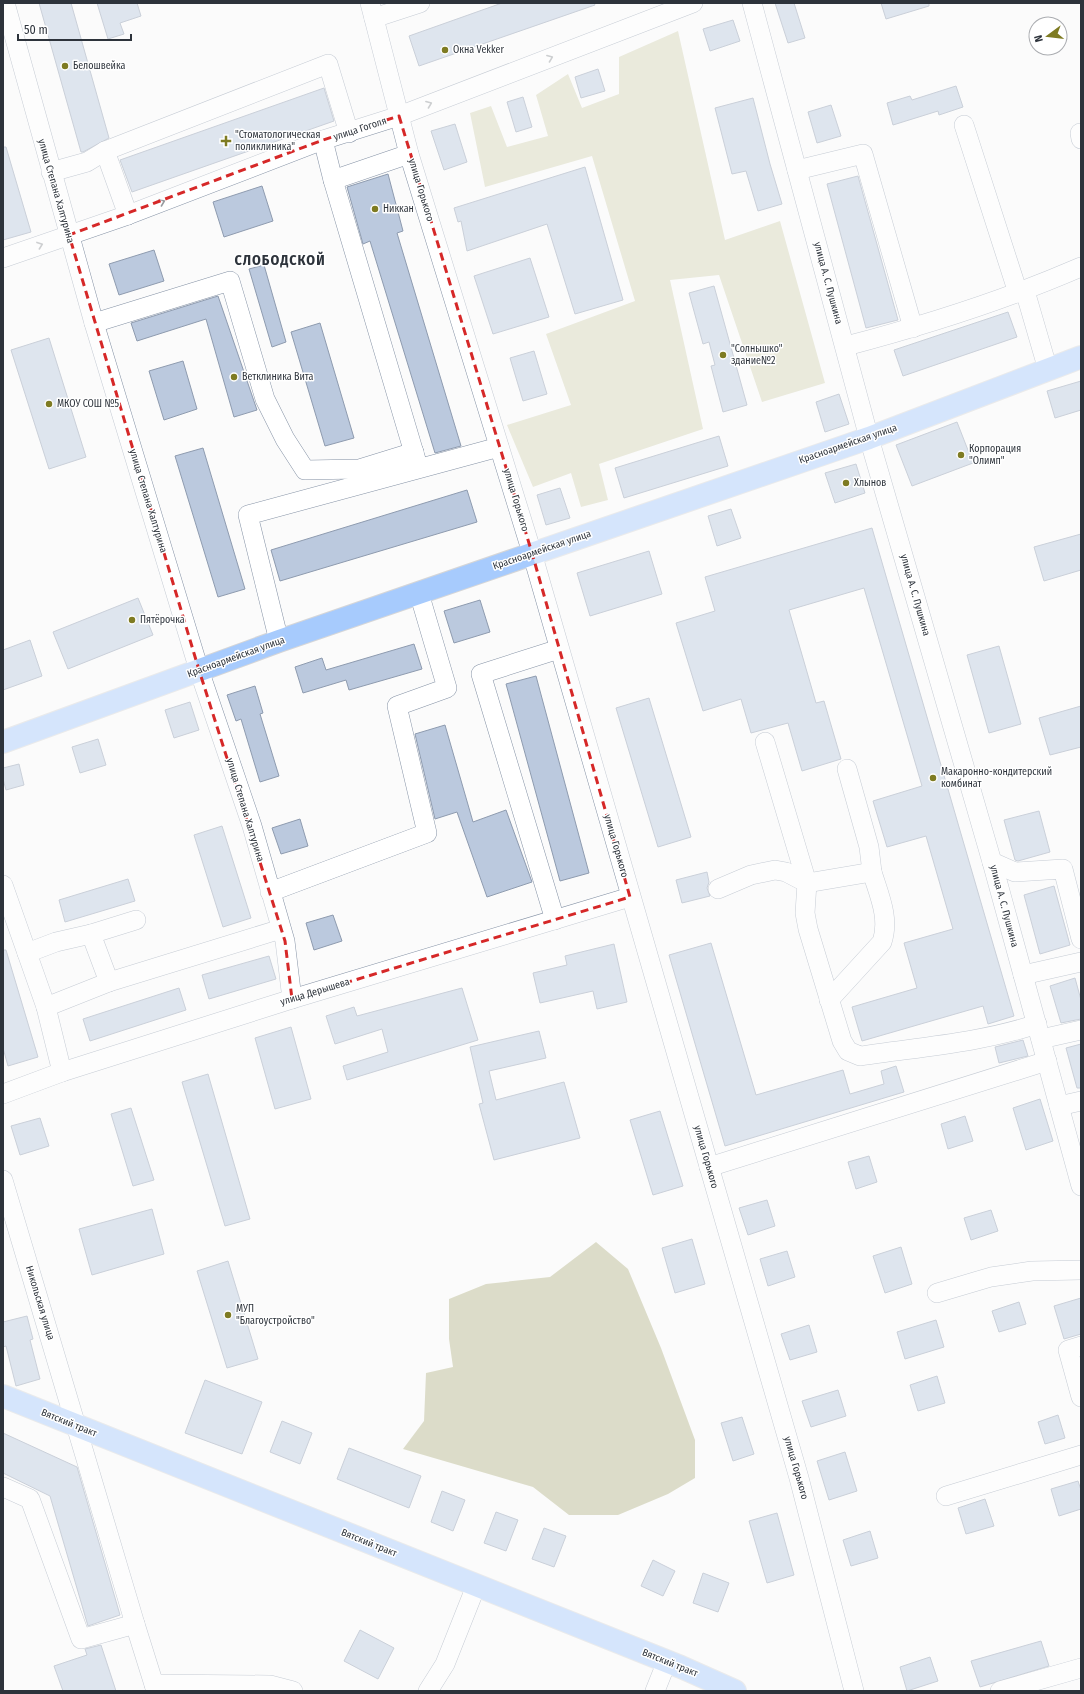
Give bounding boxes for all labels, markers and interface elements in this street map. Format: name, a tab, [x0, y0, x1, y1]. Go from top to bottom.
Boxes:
scale bar	[18, 16, 131, 42]
north arrow	[1028, 16, 1068, 56]
text: 50 m	[24, 23, 48, 37]
text: N	[1032, 34, 1046, 43]
place label: Окна Vekker	[453, 44, 504, 56]
marker: Окна Vekker	[440, 45, 450, 55]
one-way arrow	[547, 54, 554, 62]
place label: Белошвейка	[73, 60, 125, 72]
marker: Белошвейка	[60, 61, 70, 71]
one-way arrow	[425, 101, 432, 109]
street label: улица Гоголя	[332, 115, 388, 143]
place label: "Стоматологическая поликлиника"	[235, 129, 320, 153]
marker: "Стоматологическая поликлиника"	[220, 135, 232, 147]
street label: улица Степана Халтурина	[35, 138, 77, 245]
street label: улица Горького	[406, 157, 436, 223]
one-way arrow	[159, 198, 166, 206]
place label: Никкан	[383, 203, 414, 215]
marker: Никкан	[370, 204, 380, 214]
one-way arrow	[36, 241, 43, 250]
street label: улица А. С. Пушкина	[811, 241, 845, 326]
district label: СЛОБОДСКОЙ	[234, 251, 326, 269]
place label: "Солнышко" здание№2	[731, 343, 783, 367]
marker: "Солнышко" здание№2	[718, 350, 728, 360]
place label: Ветклиника Вита	[242, 371, 313, 383]
marker: Ветклиника Вита	[229, 372, 239, 382]
place label: МКОУ СОШ №5	[57, 398, 120, 410]
marker: МКОУ СОШ №5	[44, 399, 54, 409]
street label: Красноармейская улица	[797, 422, 899, 466]
place label: Корпорация "Олимп"	[969, 443, 1021, 467]
street label: улица Степана Халтурина	[127, 448, 170, 554]
marker: Корпорация "Олимп"	[956, 450, 966, 460]
street label: улица Горького	[501, 467, 531, 533]
place label: Хлынов	[854, 477, 886, 489]
marker: Хлынов	[841, 478, 851, 488]
street label: Красноармейская улица	[491, 528, 593, 572]
street label: улица А. С. Пушкина	[898, 553, 932, 637]
place label: Пятёрочка	[140, 614, 185, 626]
marker: Пятёрочка	[127, 615, 137, 625]
street label: Красноармейская улица	[186, 634, 287, 680]
street label: улица Степана Халтурина	[224, 757, 267, 863]
place label: Макаронно-кондитерский комбинат	[941, 766, 1052, 790]
marker: Макаронно-кондитерский комбинат	[928, 773, 938, 783]
street label: улица Горького	[601, 813, 631, 879]
street label: улица А. С. Пушкина	[987, 864, 1021, 949]
street label: улица Дерышева	[279, 976, 351, 1008]
street label: улица Горького	[691, 1124, 721, 1190]
street label: Никольская улица	[23, 1264, 57, 1342]
place label: МУП "Благоустройство"	[236, 1303, 315, 1327]
marker: МУП "Благоустройство"	[223, 1310, 233, 1320]
street label: Вятский тракт	[39, 1406, 100, 1440]
street label: улица Горького	[781, 1435, 811, 1501]
street label: Вятский тракт	[339, 1526, 400, 1560]
street label: Вятский тракт	[640, 1646, 701, 1680]

